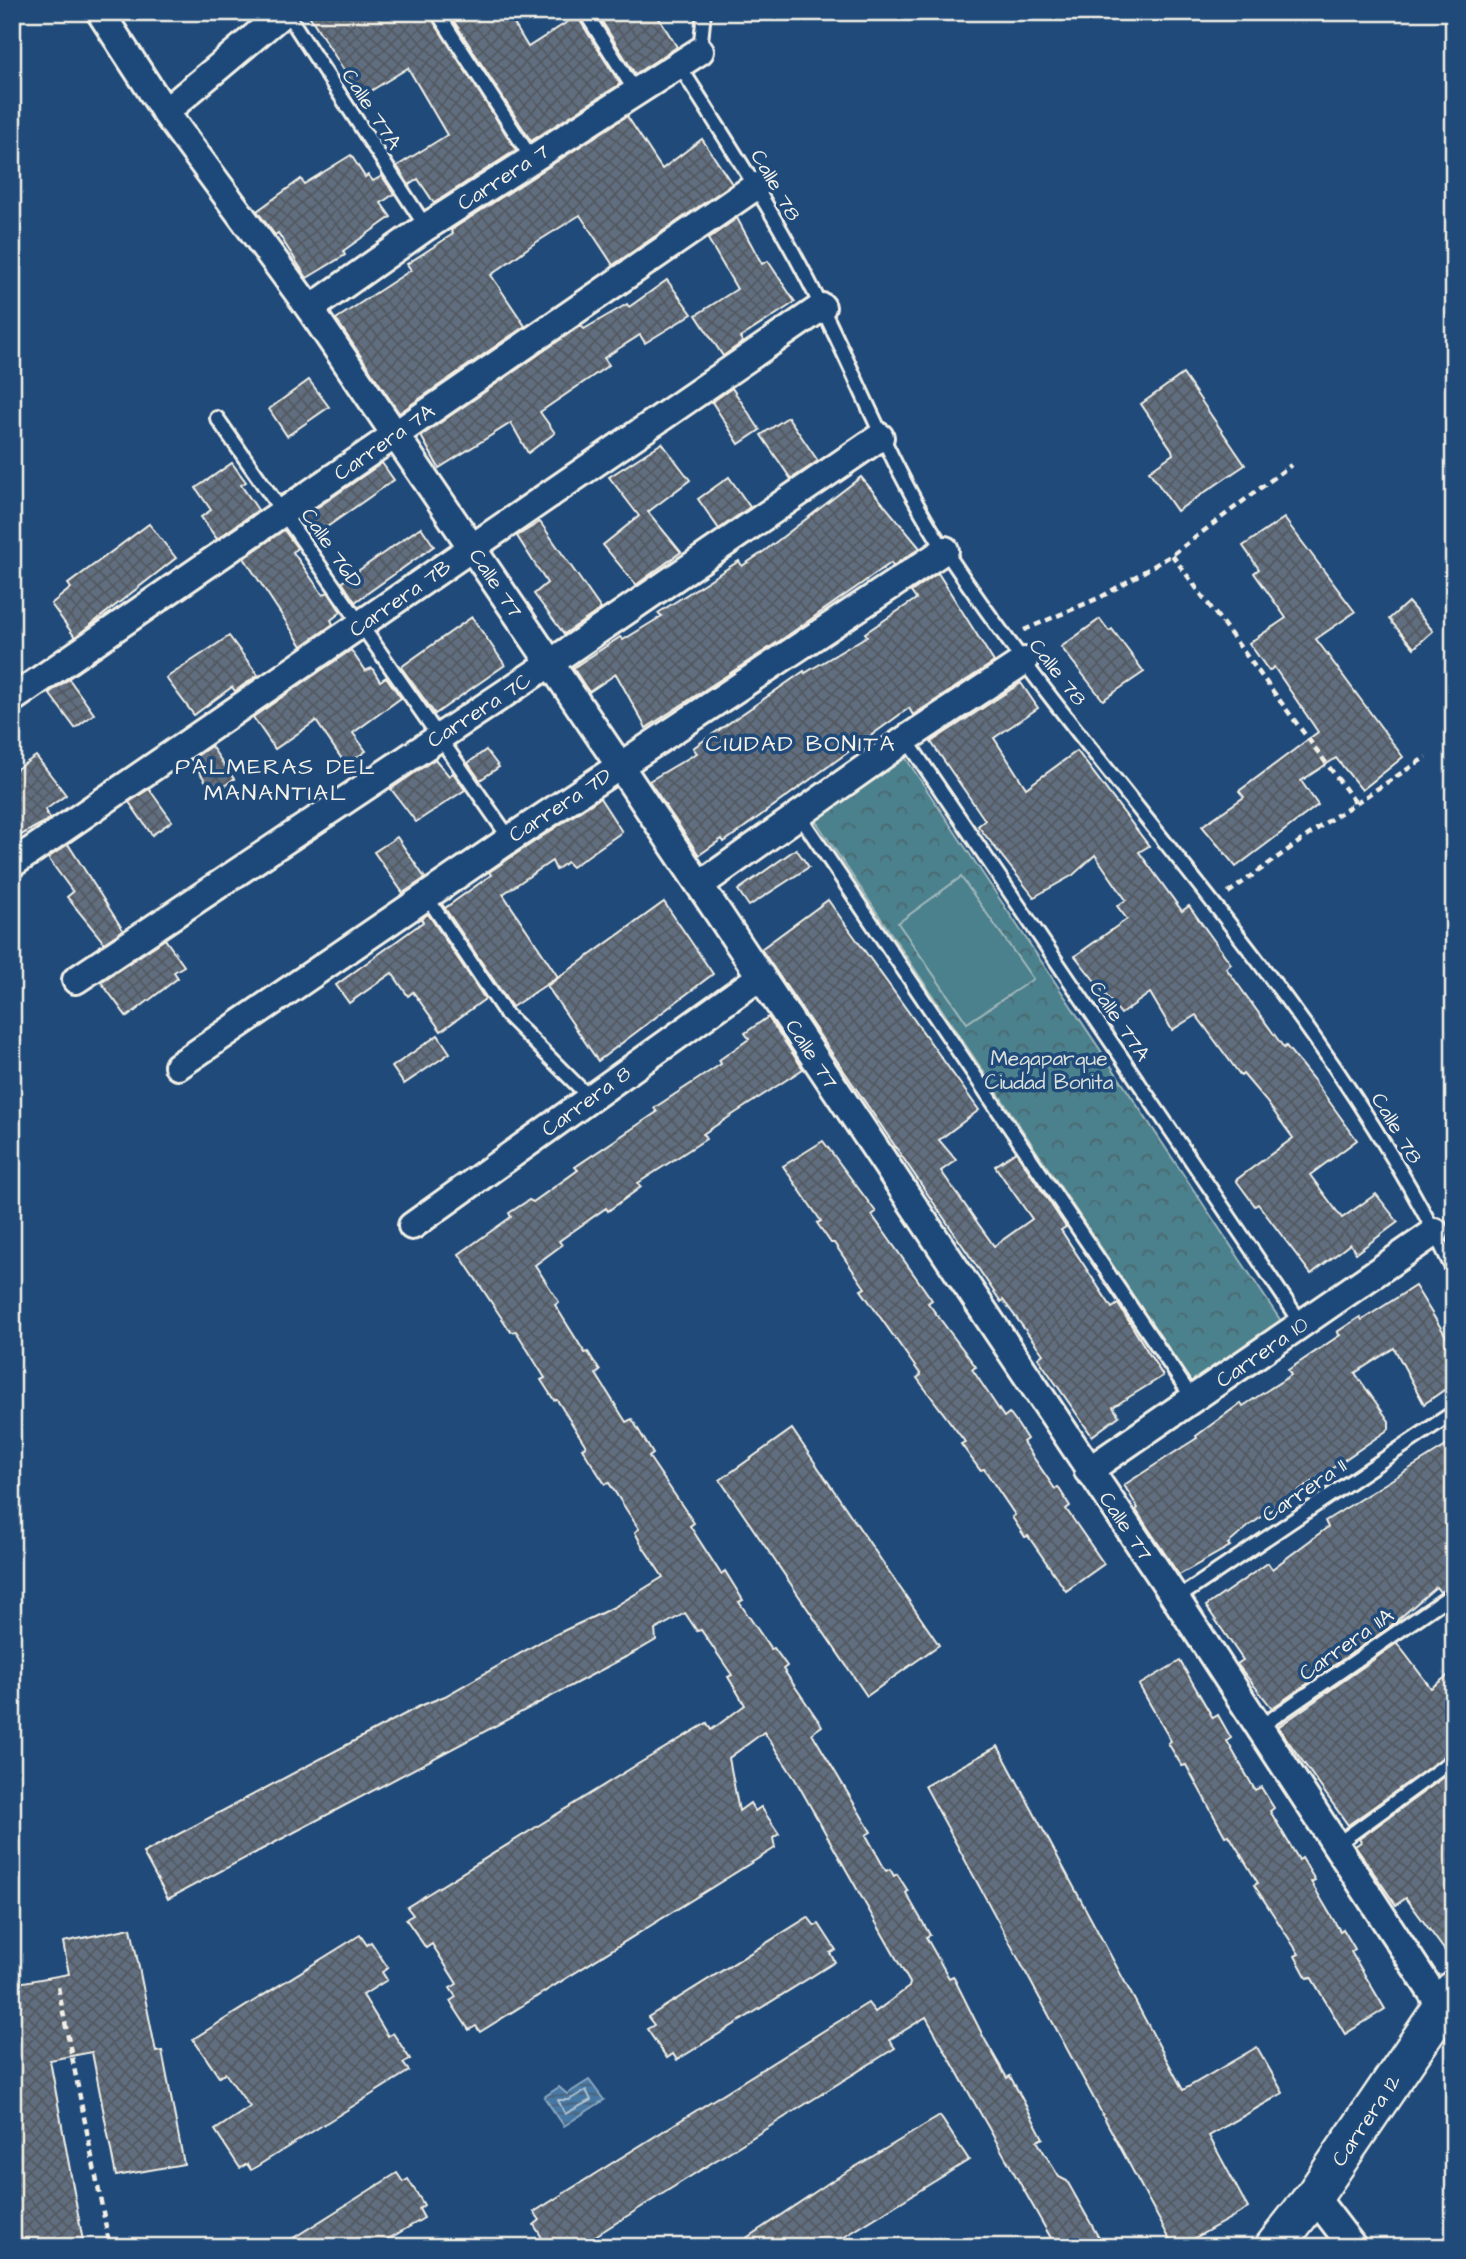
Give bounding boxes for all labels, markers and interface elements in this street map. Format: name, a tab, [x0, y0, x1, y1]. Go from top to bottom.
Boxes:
street label: Calle 77A	[335, 63, 409, 156]
street label: Carrera 7	[452, 137, 555, 218]
street label: Calle 78	[743, 144, 808, 227]
street label: Carrera 7A	[328, 397, 441, 488]
street label: Calle 76D	[294, 502, 369, 595]
street label: Calle 77	[462, 543, 529, 624]
street label: Carrera 7B	[343, 552, 457, 644]
street label: Calle 78	[1022, 632, 1093, 712]
street label: Carrera 7C	[422, 666, 537, 755]
district label: CIUDAD BONITA	[705, 728, 897, 760]
district label: PALMERAS DEL MANANTIAL	[175, 751, 377, 809]
street label: Carrera 7D	[503, 761, 618, 850]
street label: Calle 77A	[1082, 975, 1157, 1068]
street label: Calle 77	[778, 1014, 845, 1095]
park label: Megaparque Ciudad Bonita	[985, 1044, 1114, 1097]
street label: Carrera 8	[536, 1059, 637, 1144]
street label: Calle 78	[1364, 1087, 1429, 1170]
street label: Carrera 10	[1210, 1310, 1314, 1395]
street label: Carrera 11	[1256, 1451, 1352, 1529]
street label: Calle 77	[1092, 1486, 1159, 1567]
street label: Carrera 11A	[1293, 1601, 1400, 1688]
street label: Carrera 12	[1325, 2068, 1408, 2172]

